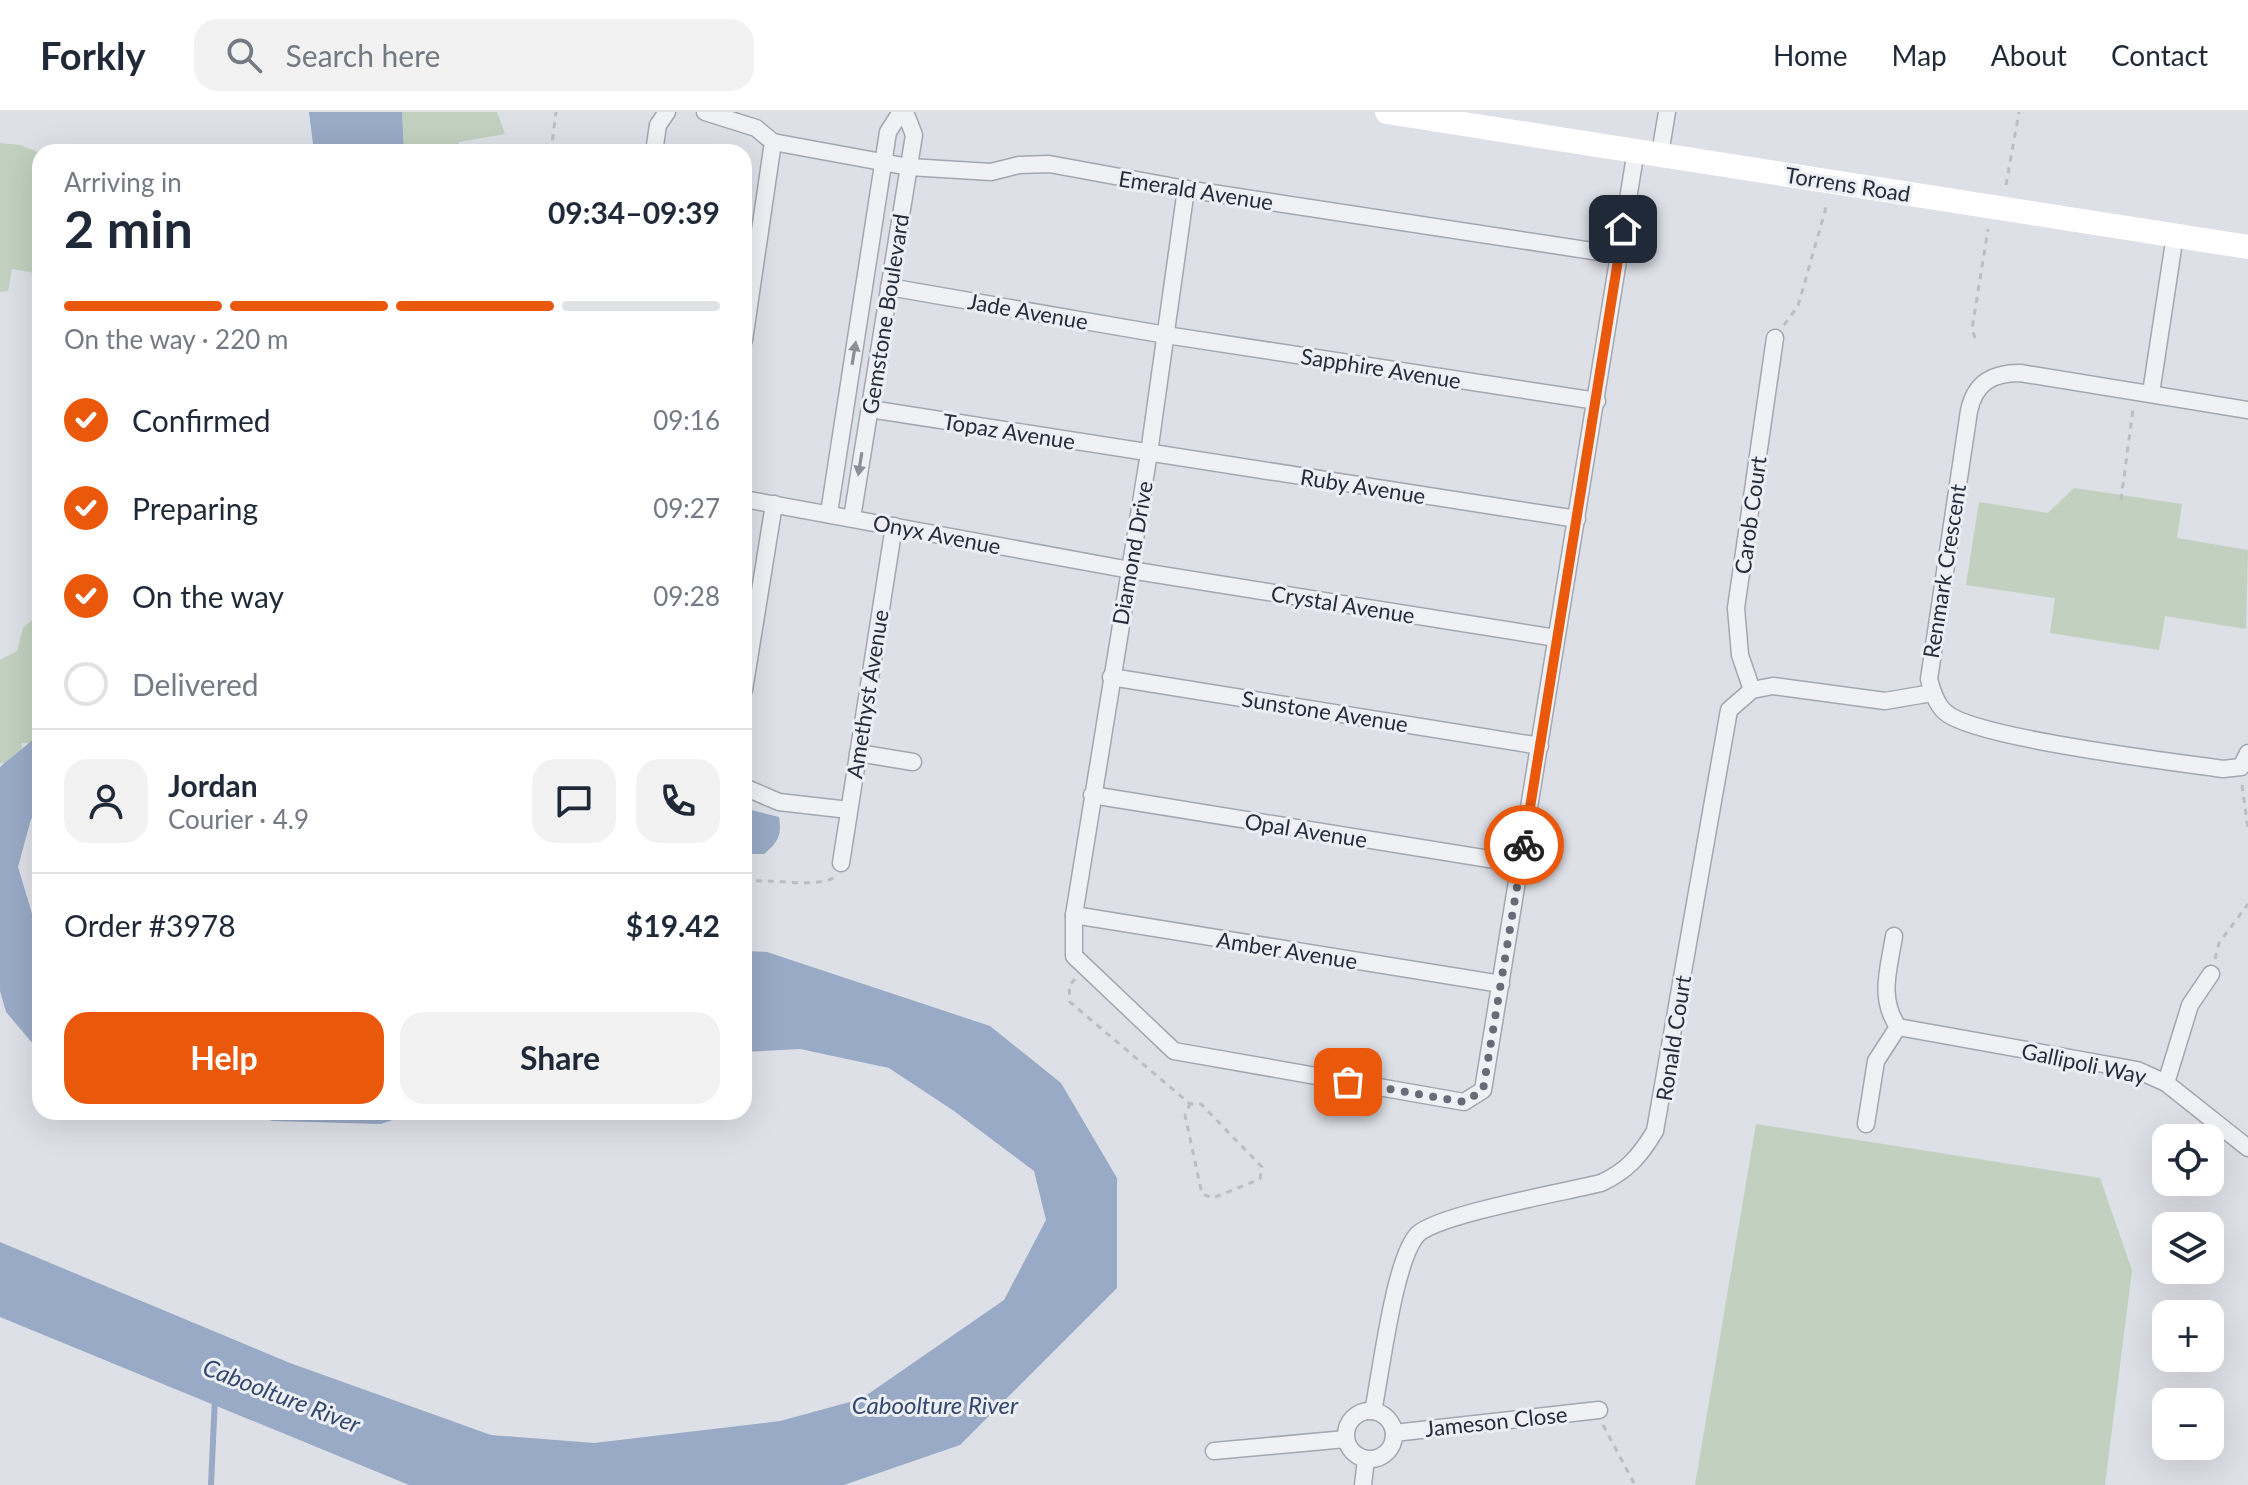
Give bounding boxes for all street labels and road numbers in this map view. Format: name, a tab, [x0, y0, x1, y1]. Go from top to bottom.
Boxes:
street label: Torrens Road	[1784, 161, 1912, 207]
street label: Emerald Avenue	[1117, 164, 1275, 216]
street label: Gemstone Boulevard	[856, 212, 914, 416]
street label: Jade Avenue	[966, 287, 1090, 335]
street label: Sapphire Avenue	[1299, 342, 1463, 394]
street label: Topaz Avenue	[941, 407, 1077, 455]
street label: Carob Court	[1728, 454, 1772, 576]
street label: Ruby Avenue	[1299, 463, 1427, 509]
street label: Diamond Drive	[1106, 479, 1158, 627]
street label: Renmark Crescent	[1917, 482, 1971, 660]
street label: Onyx Avenue	[871, 508, 1003, 560]
street label: Crystal Avenue	[1269, 579, 1417, 629]
street label: Amethyst Avenue	[840, 608, 894, 780]
street label: Sunstone Avenue	[1240, 685, 1410, 737]
street label: Opal Avenue	[1243, 807, 1369, 853]
street label: Amber Avenue	[1215, 926, 1359, 974]
street label: Ronald Court	[1650, 973, 1696, 1103]
street label: Gallipoli Way	[2019, 1037, 2149, 1090]
street label: Jameson Close	[1424, 1400, 1568, 1442]

